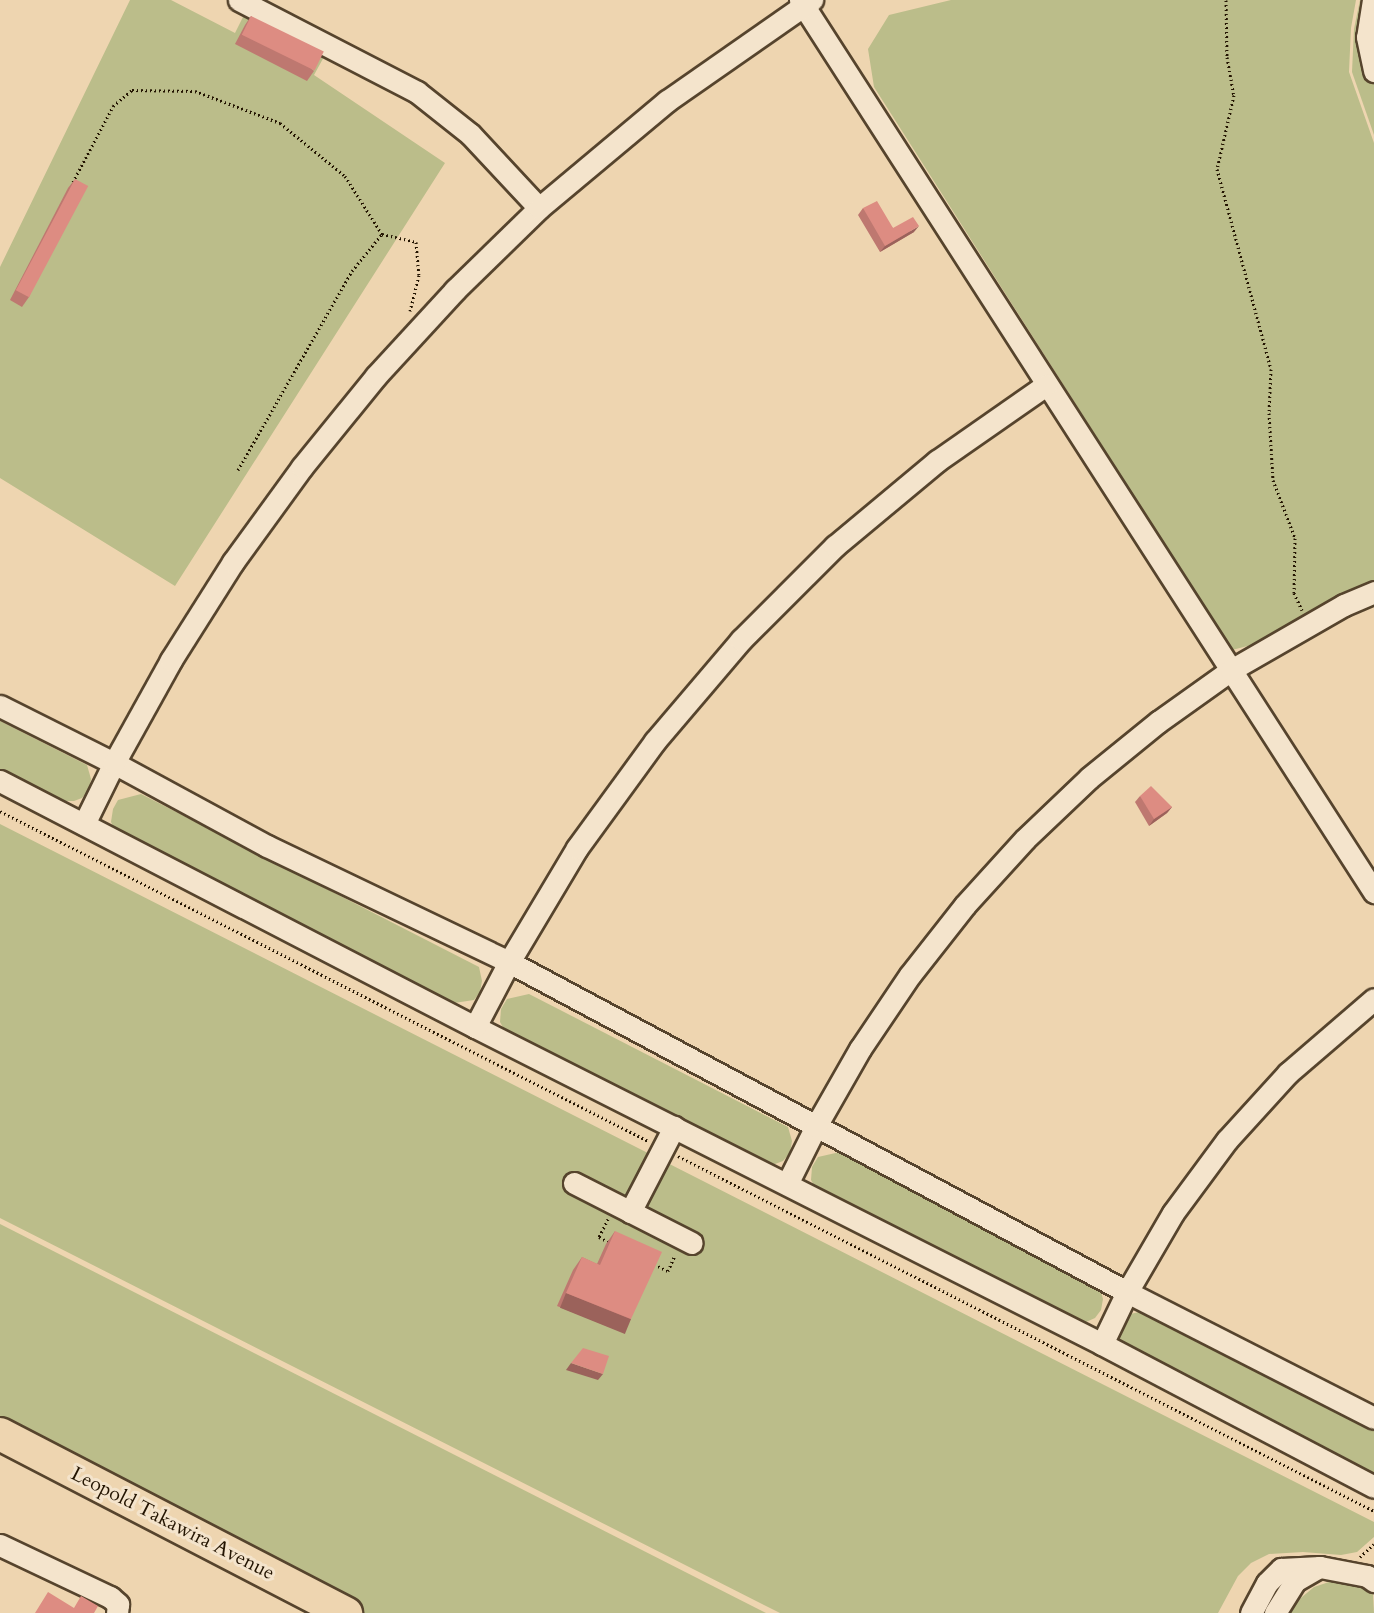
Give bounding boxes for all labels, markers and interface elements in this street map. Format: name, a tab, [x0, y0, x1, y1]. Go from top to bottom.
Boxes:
street label: Leopold Takawira Avenue	[67, 1461, 279, 1585]

